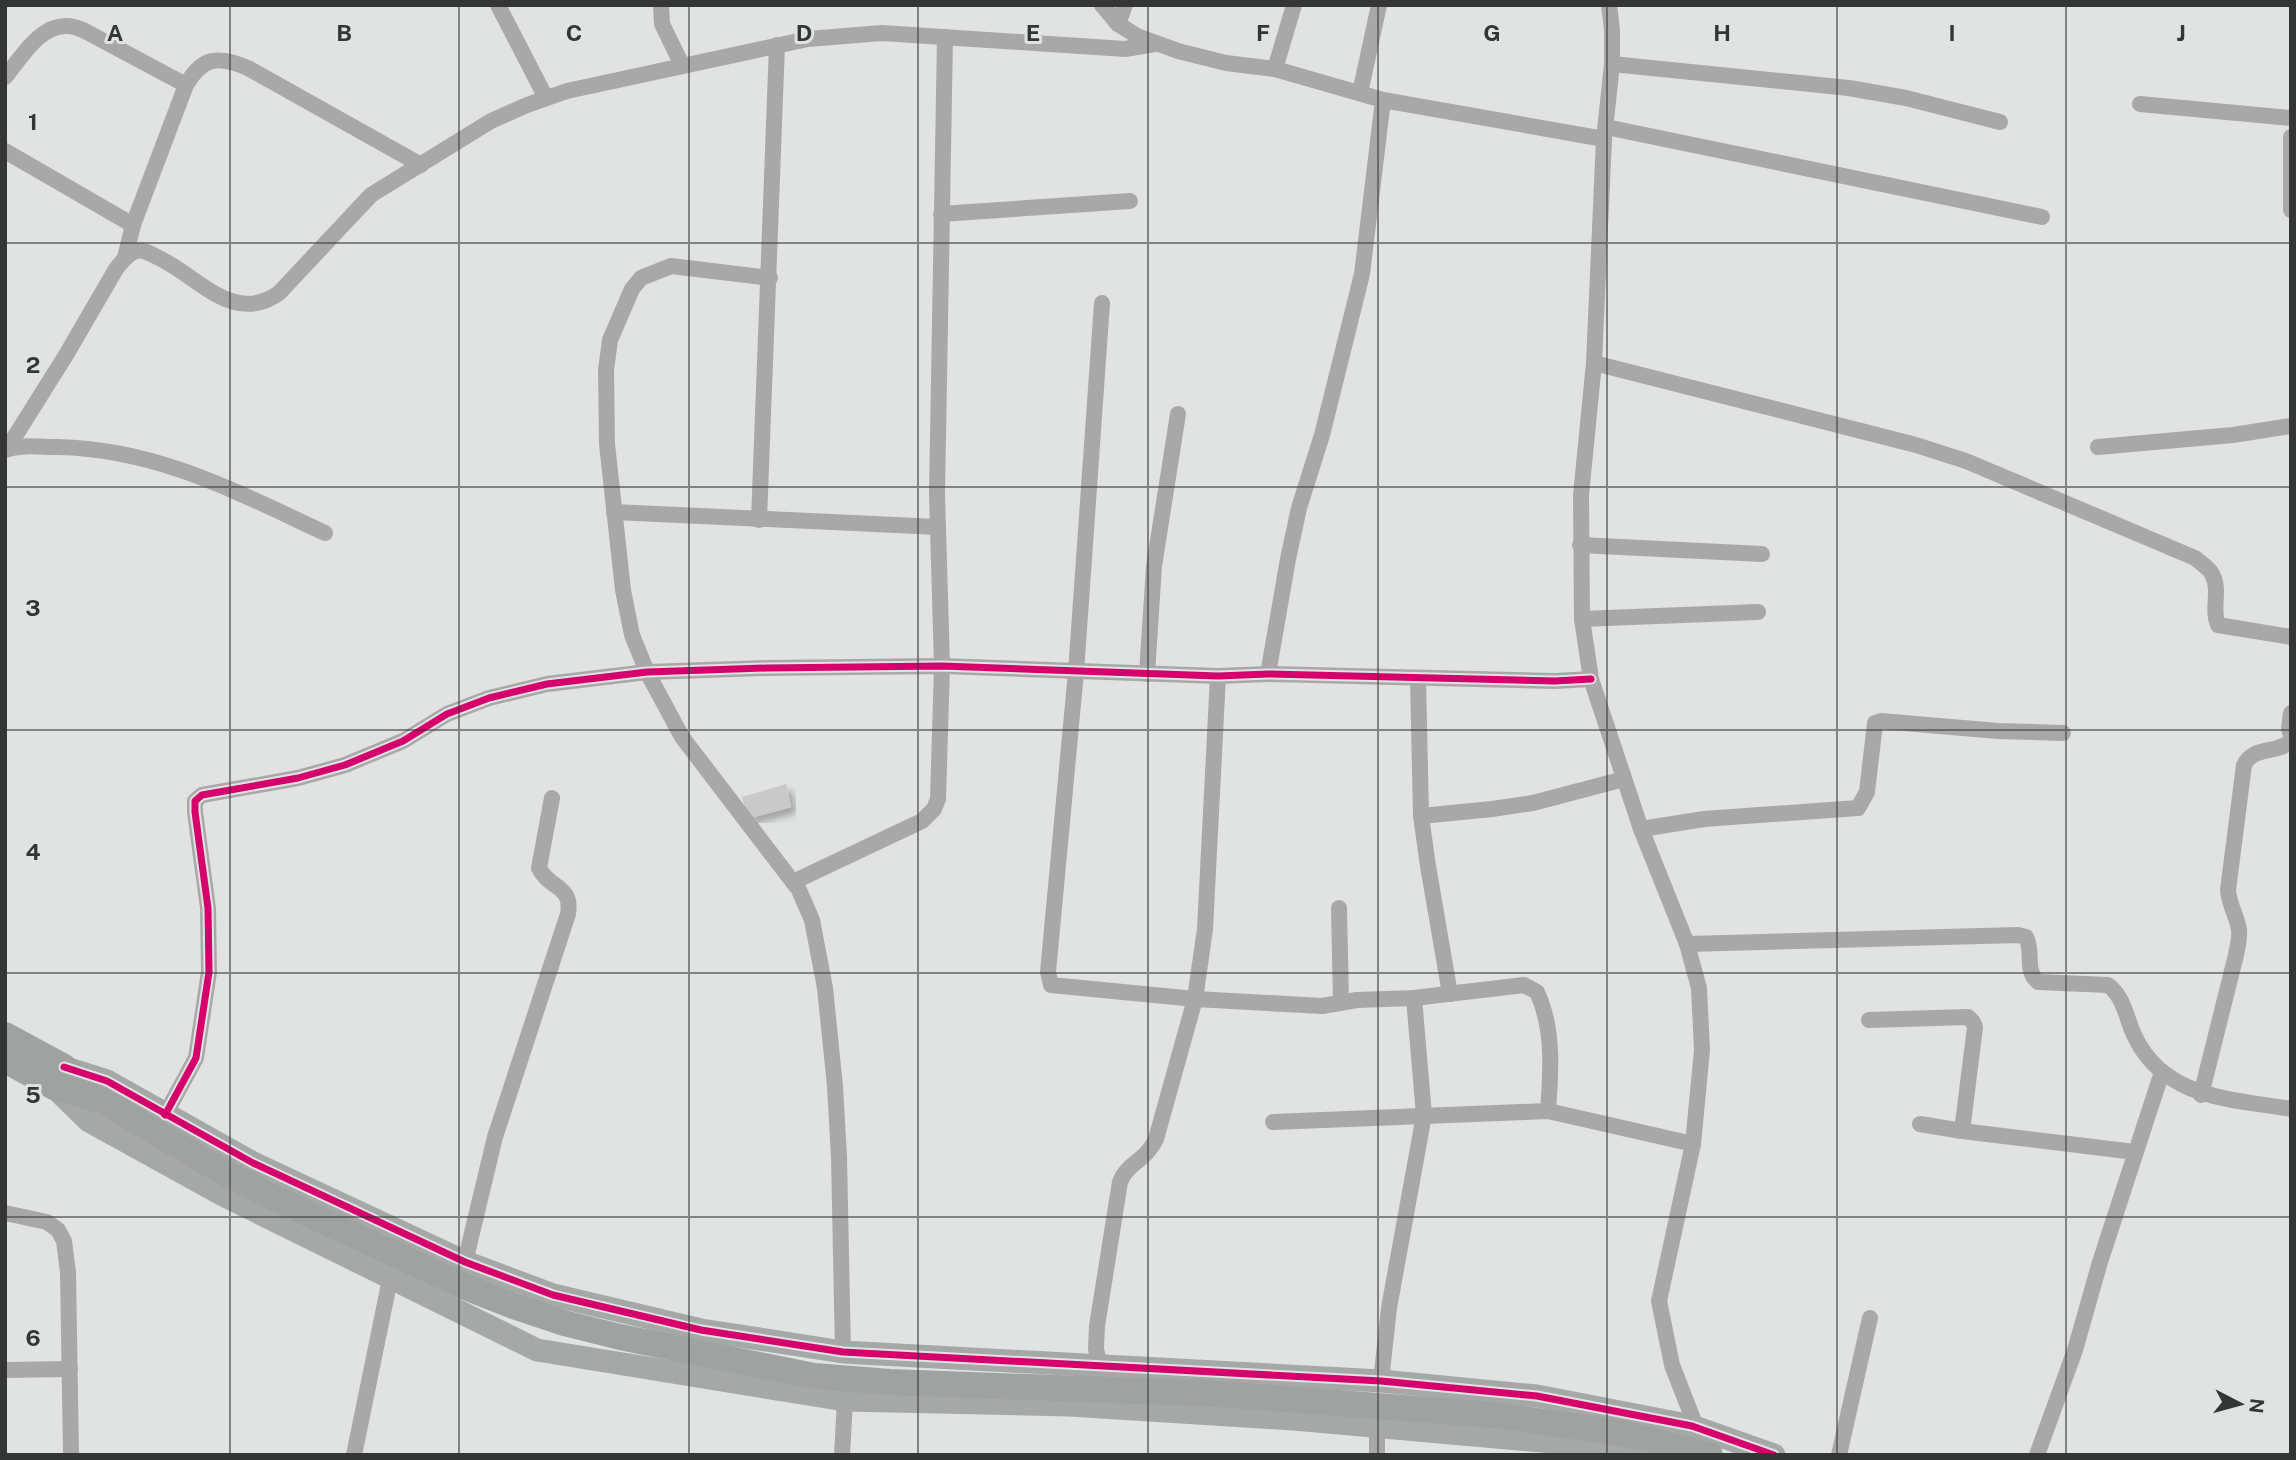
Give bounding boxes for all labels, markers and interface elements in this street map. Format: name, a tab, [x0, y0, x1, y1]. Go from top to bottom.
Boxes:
text: A	[107, 19, 124, 46]
text: B	[336, 19, 352, 46]
text: C	[566, 19, 582, 46]
text: D	[796, 19, 812, 46]
text: E	[1026, 19, 1040, 46]
text: F	[1256, 19, 1270, 46]
text: G	[1483, 19, 1501, 46]
text: H	[1713, 19, 1731, 46]
text: I	[1948, 19, 1956, 46]
text: J	[2176, 19, 2186, 46]
text: 1	[28, 108, 38, 135]
text: 2	[26, 351, 40, 378]
text: 3	[25, 594, 41, 621]
text: 4	[25, 838, 41, 865]
text: 5	[25, 1081, 41, 1108]
text: 6	[25, 1324, 41, 1351]
north arrow	[2205, 1369, 2275, 1439]
text: N	[2245, 1397, 2269, 1414]

